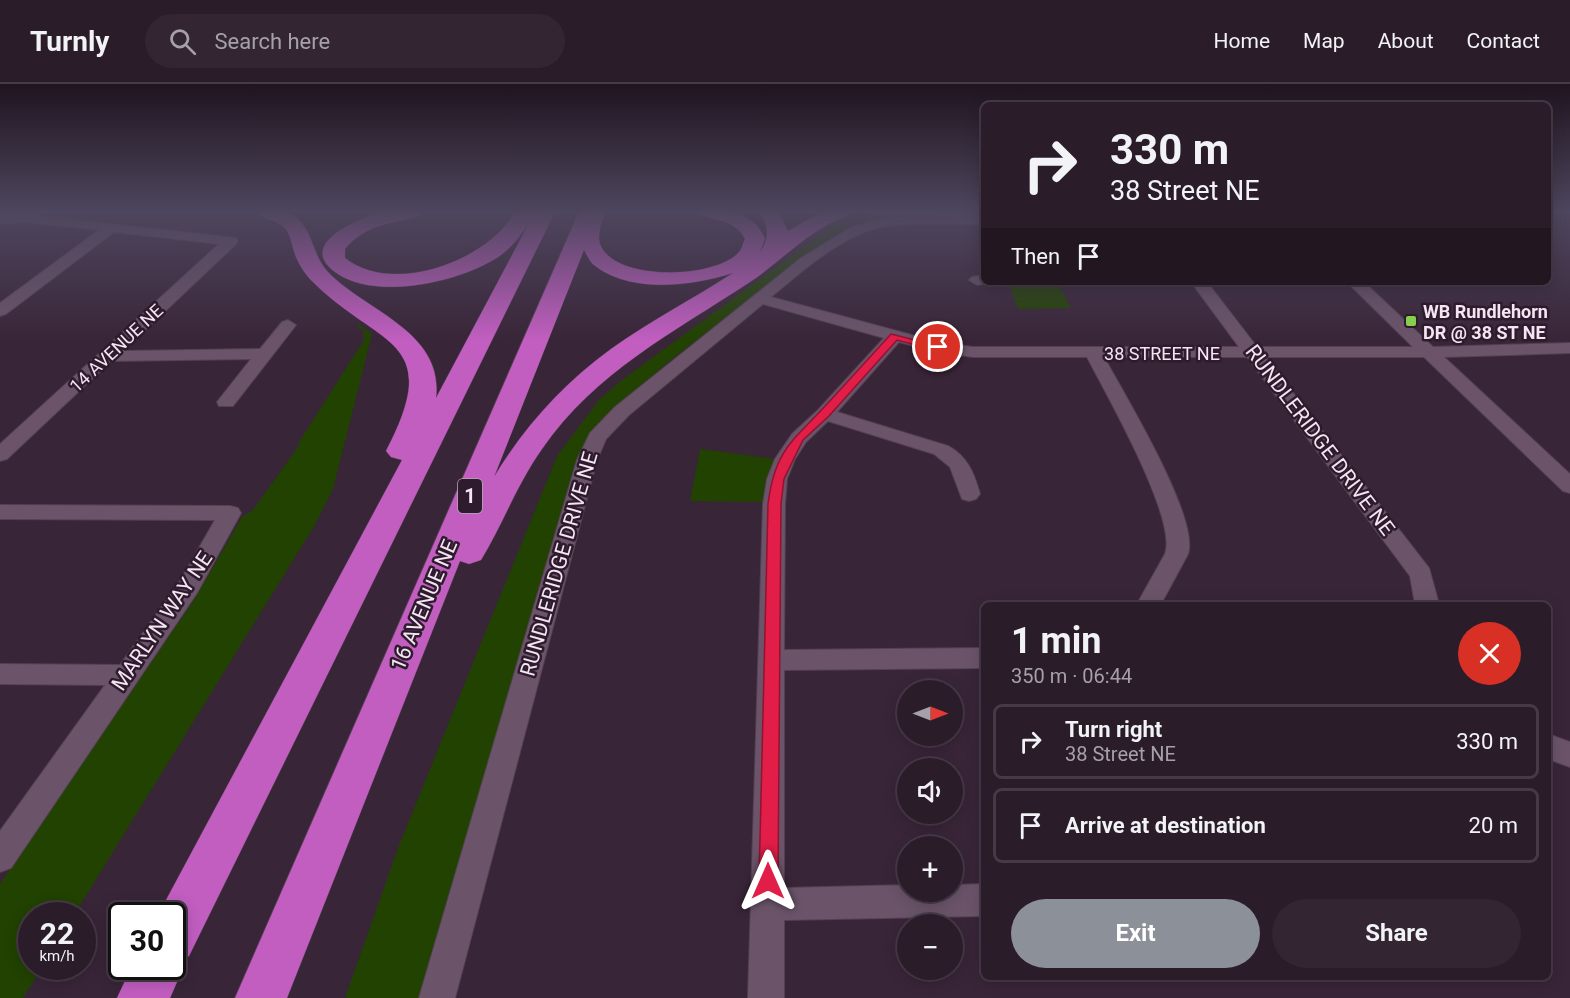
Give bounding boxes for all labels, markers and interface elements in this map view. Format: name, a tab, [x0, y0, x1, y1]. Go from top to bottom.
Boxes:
search box	[145, 14, 565, 68]
text: Turnly	[30, 25, 109, 58]
icon: search	[166, 25, 199, 58]
text: Search here	[214, 29, 330, 54]
text: Home	[1214, 29, 1270, 53]
text: Map	[1303, 29, 1345, 53]
text: About	[1378, 29, 1434, 53]
text: Contact	[1467, 29, 1540, 53]
text: 330 m	[1110, 125, 1229, 174]
icon: right	[1011, 126, 1089, 204]
text: 38 Street NE	[1110, 175, 1260, 207]
icon: arrive	[1072, 240, 1105, 273]
text: Then	[1011, 244, 1060, 269]
street label: 14 AVENUE NE	[65, 300, 167, 396]
place label: WB Rundlehorn DR @ 38 ST NE	[1423, 301, 1548, 343]
marker: WB Rundlehorn DR @ 38 ST NE	[1404, 314, 1418, 328]
pin	[912, 321, 963, 372]
icon: arrive	[921, 330, 954, 363]
street label: RUNDLERIDGE DRIVE NE	[1241, 340, 1400, 540]
street label: 38 STREET NE	[1104, 343, 1220, 364]
street label: RUNDLERIDGE DRIVE NE	[515, 449, 603, 679]
road number: 1	[458, 479, 482, 513]
street label: 16 AVENUE NE	[386, 536, 462, 674]
street label: MARLYN WAY NE	[107, 547, 217, 695]
text: 1 min	[1011, 620, 1102, 662]
button: close	[1458, 622, 1521, 685]
text: 350 m · 06:44	[1011, 664, 1132, 688]
north arrow	[897, 680, 963, 746]
map controls	[897, 680, 963, 980]
text: Turn right	[1065, 717, 1162, 742]
icon: right	[1014, 725, 1047, 758]
text: 330 m	[1456, 729, 1518, 754]
text: 38 Street NE	[1065, 742, 1176, 766]
button: sound	[897, 758, 963, 824]
icon: arrive	[1014, 809, 1047, 842]
text: Arrive at destination	[1065, 813, 1266, 838]
text: 20 m	[1469, 813, 1518, 838]
button: +	[897, 836, 963, 902]
position arrow	[736, 849, 800, 913]
button: Exit	[1011, 899, 1260, 968]
button: Share	[1272, 899, 1521, 968]
speed limit sign: 30	[108, 902, 186, 980]
button: −	[897, 914, 963, 980]
text: 22	[40, 916, 74, 951]
text: km/h	[39, 947, 75, 965]

